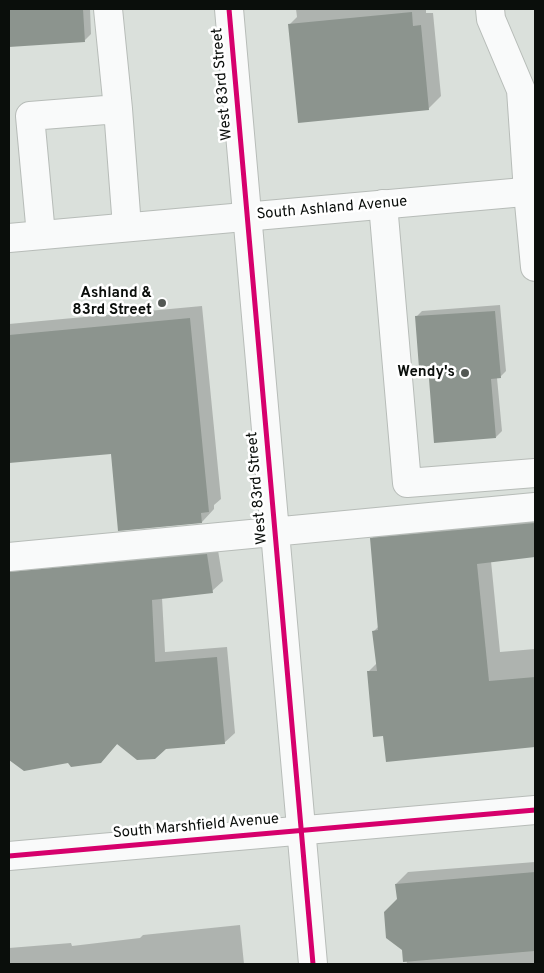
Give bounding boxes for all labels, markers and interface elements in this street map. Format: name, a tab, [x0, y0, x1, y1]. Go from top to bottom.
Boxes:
street label: West 83rd Street	[209, 27, 237, 141]
street label: South Ashland Avenue	[256, 193, 408, 225]
place label: Ashland & 83rd Street	[72, 285, 152, 320]
marker: Ashland & 83rd Street	[156, 297, 168, 309]
place label: Wendy's	[397, 364, 455, 382]
marker: Wendy's	[459, 367, 471, 379]
street label: West 83rd Street	[244, 431, 272, 545]
street label: South Marshfield Avenue	[112, 811, 280, 843]

